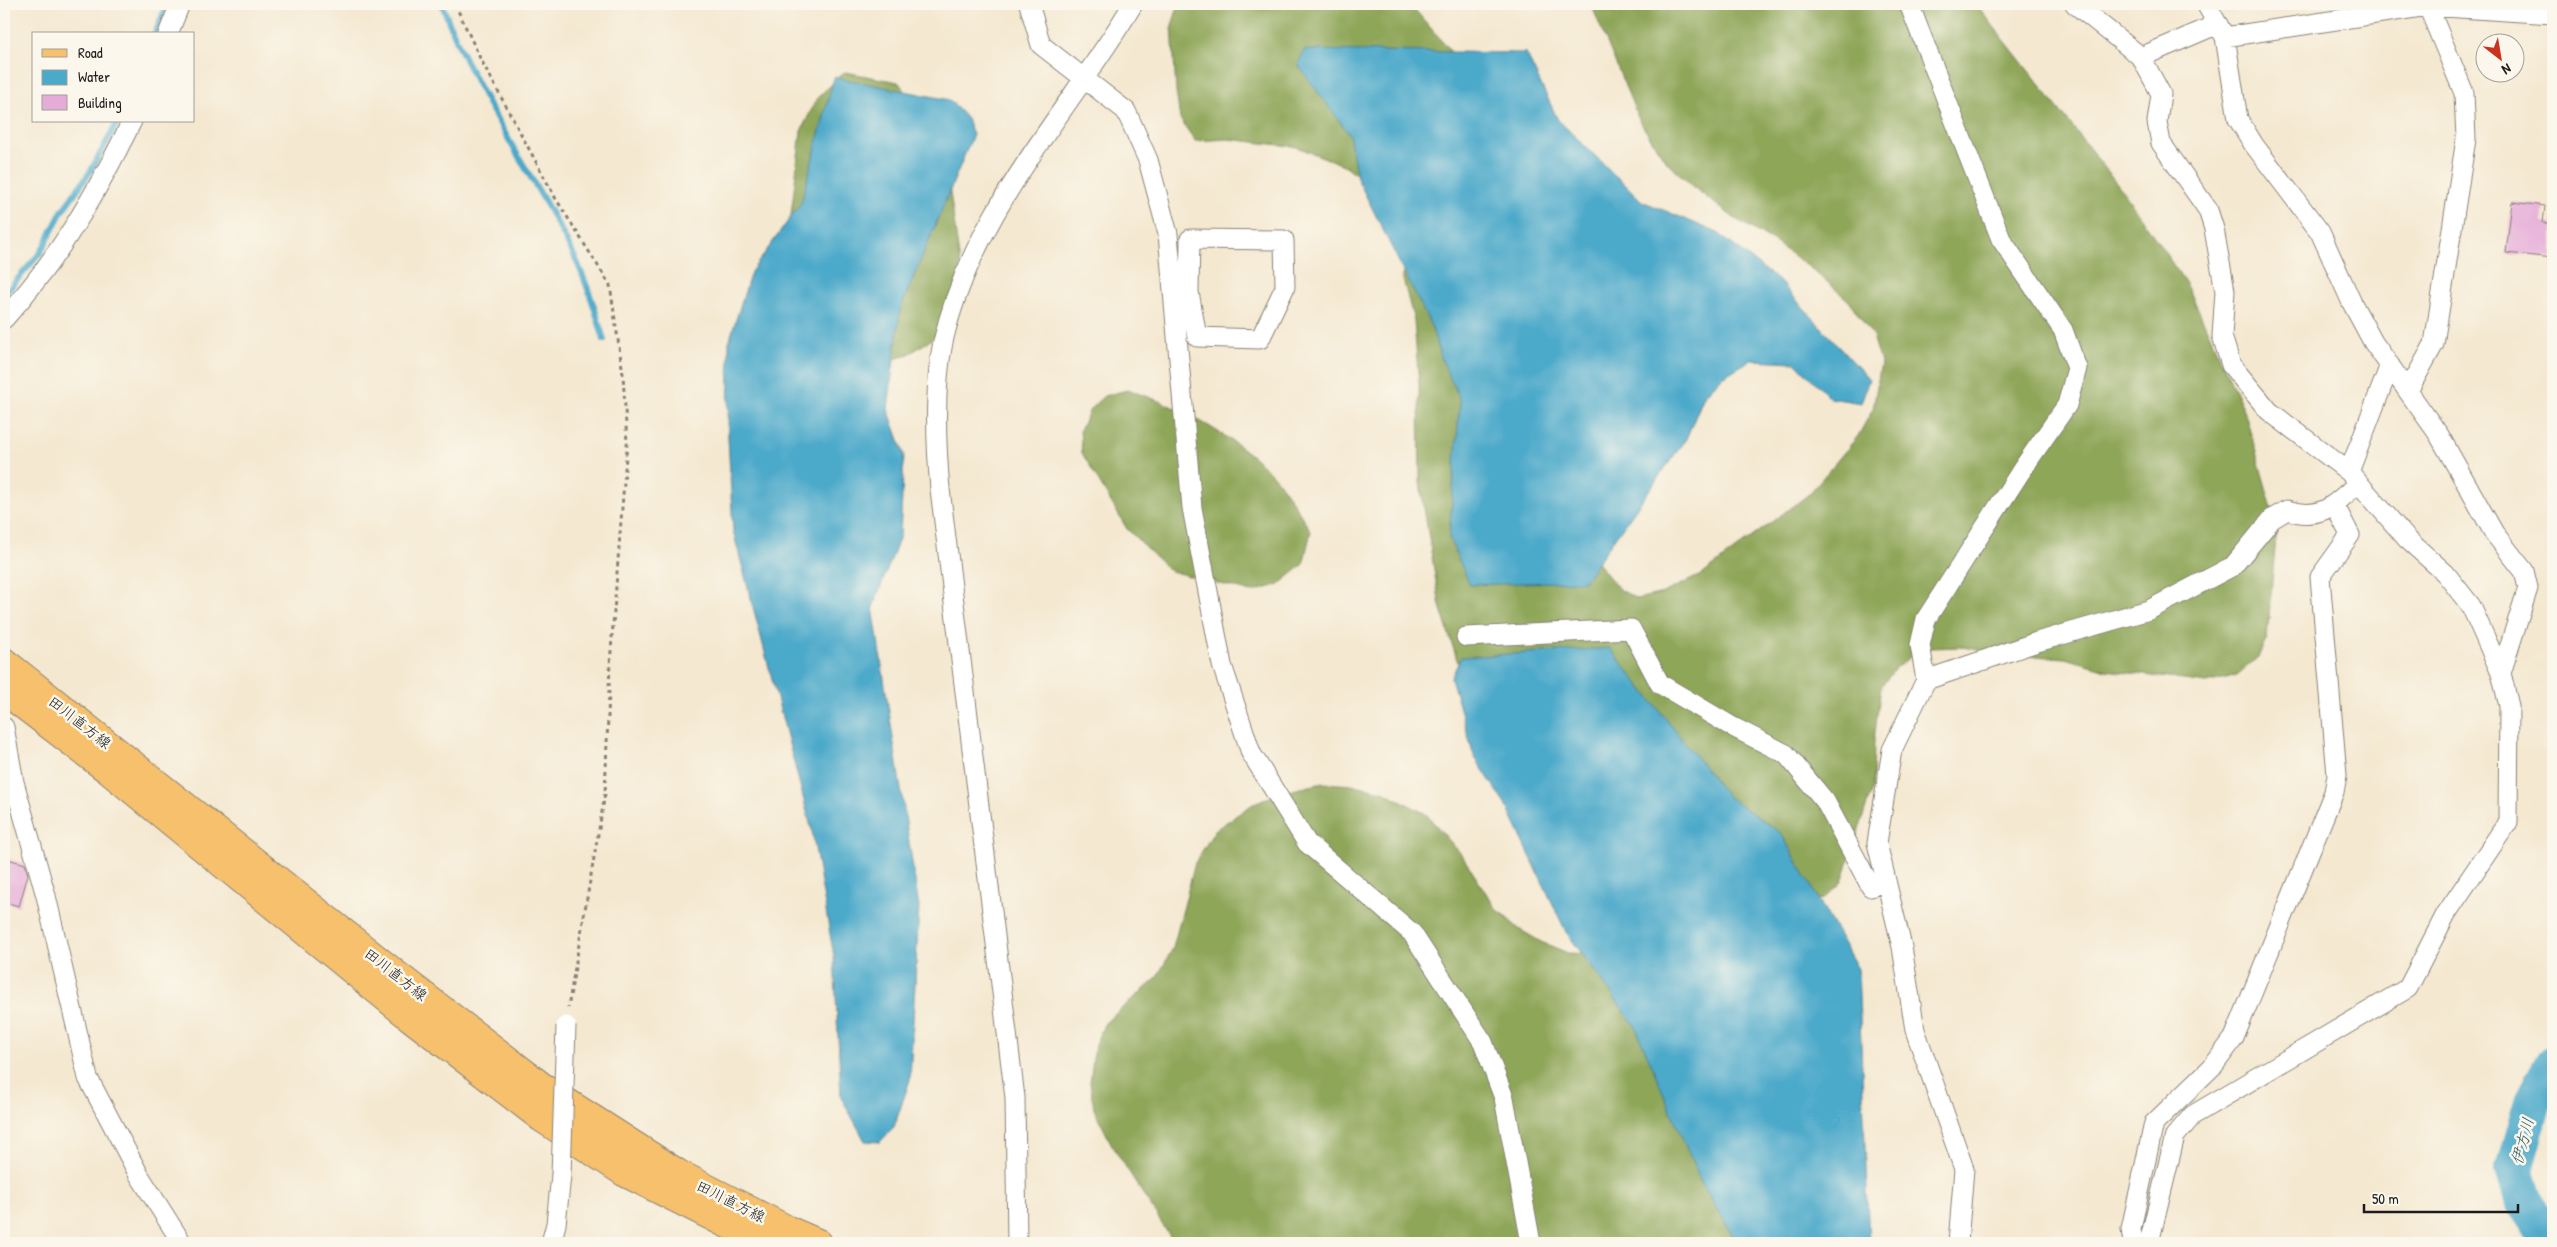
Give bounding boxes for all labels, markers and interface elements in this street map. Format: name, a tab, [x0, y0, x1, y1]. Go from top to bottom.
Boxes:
legend	[32, 32, 195, 122]
north arrow	[2474, 32, 2524, 82]
text: Road	[78, 42, 103, 63]
text: N	[2498, 60, 2515, 80]
text: Water	[78, 66, 110, 87]
text: Building	[78, 92, 122, 113]
street label: 田川直方線	[44, 691, 116, 753]
street label: 田川直方線	[360, 943, 432, 1005]
water label: 伊方川	[2505, 1115, 2539, 1167]
street label: 田川直方線	[693, 1175, 769, 1227]
scale bar	[2364, 1182, 2518, 1214]
text: 50 m	[2372, 1188, 2399, 1209]

